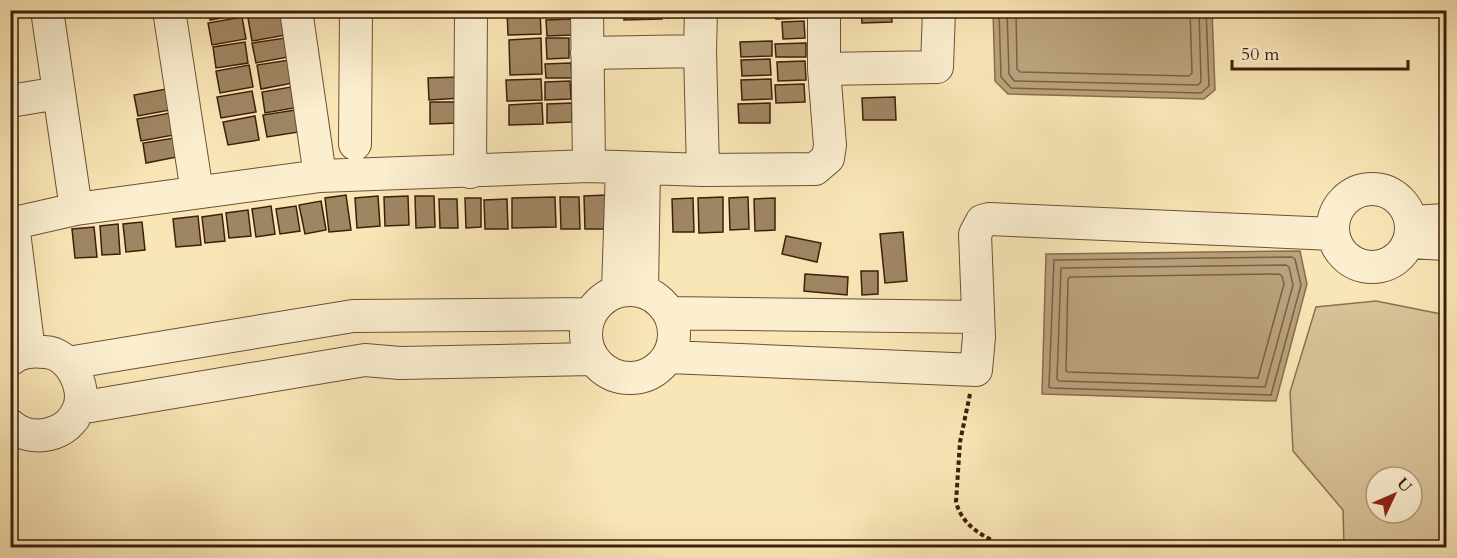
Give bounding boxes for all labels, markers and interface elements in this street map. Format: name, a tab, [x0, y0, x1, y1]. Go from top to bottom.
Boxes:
scale bar	[1232, 33, 1408, 71]
text: 50 m	[1241, 42, 1280, 67]
north arrow	[1364, 465, 1424, 525]
text: U	[1392, 473, 1417, 498]

